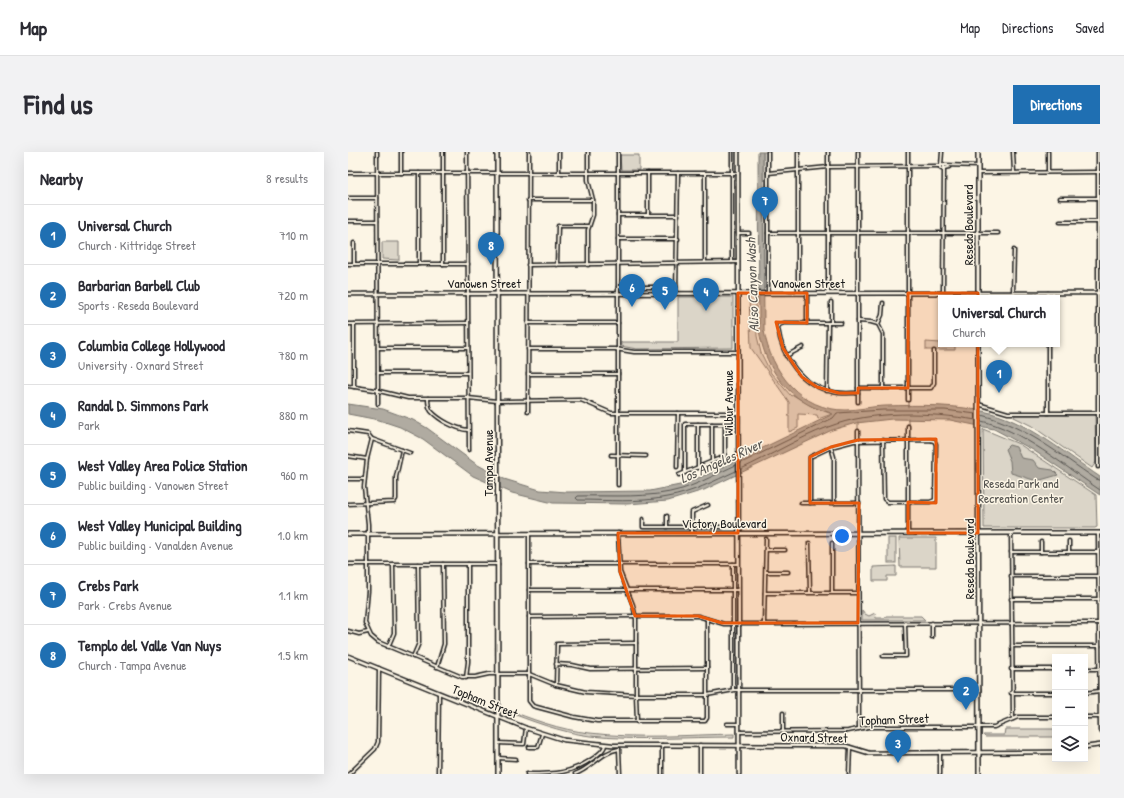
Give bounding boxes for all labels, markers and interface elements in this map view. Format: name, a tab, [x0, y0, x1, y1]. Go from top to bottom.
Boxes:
text: Map	[20, 15, 47, 41]
text: Map	[960, 18, 980, 37]
text: Directions	[1002, 18, 1053, 37]
text: Saved	[1075, 18, 1104, 37]
text: Find us	[24, 85, 93, 123]
button: Directions	[1013, 85, 1100, 124]
text: Nearby	[40, 167, 83, 190]
text: 8 results	[266, 169, 308, 187]
street label: Reseda Boulevard	[959, 185, 977, 265]
pin: 7	[752, 187, 778, 220]
text: Universal Church	[78, 215, 172, 236]
text: 1	[51, 226, 55, 244]
text: 710 m	[279, 226, 308, 244]
pin: 8	[478, 232, 504, 265]
text: Church · Kittridge Street	[78, 236, 196, 254]
water label: Aliso Canyon Wash	[740, 237, 764, 332]
street label: Vanowen Street	[447, 274, 521, 292]
pin: 6	[619, 274, 645, 307]
street label: Vanowen Street	[771, 274, 845, 292]
text: Barbarian Barbell Club	[78, 275, 200, 296]
pin: 5	[652, 277, 678, 310]
pin: 4	[693, 278, 719, 311]
text: 2	[50, 286, 56, 304]
text: 720 m	[278, 286, 308, 304]
popup	[938, 295, 1060, 347]
text: Sports · Reseda Boulevard	[78, 296, 198, 314]
text: Universal Church	[952, 302, 1046, 323]
text: Church	[952, 323, 985, 341]
text: Columbia College Hollywood	[78, 335, 225, 356]
text: 3	[50, 346, 56, 364]
text: 780 m	[278, 346, 308, 364]
text: University · Oxnard Street	[78, 356, 203, 374]
pin: 1	[986, 360, 1012, 393]
street label: Wilbur Avenue	[719, 370, 737, 436]
text: Randal D. Simmons Park	[78, 395, 208, 416]
text: 4	[51, 406, 55, 424]
text: 880 m	[279, 406, 308, 424]
text: Park	[78, 416, 100, 434]
street label: Tampa Avenue	[479, 430, 497, 496]
water label: Los Angeles River	[677, 433, 767, 488]
text: West Valley Area Police Station	[78, 455, 248, 476]
text: 5	[50, 466, 56, 484]
text: 960 m	[280, 466, 308, 484]
park label: Reseda Park and Recreation Center	[978, 474, 1064, 507]
text: Public building · Vanowen Street	[78, 476, 228, 494]
street label: Victory Boulevard	[682, 514, 766, 532]
text: West Valley Municipal Building	[78, 515, 242, 536]
street label: Reseda Boulevard	[960, 519, 978, 599]
text: 6	[50, 526, 56, 544]
text: 1.0 km	[277, 526, 308, 544]
your location	[832, 526, 852, 546]
text: Public building · Vanalden Avenue	[78, 536, 233, 554]
text: Crebs Park	[78, 575, 138, 596]
text: 7	[50, 586, 56, 604]
text: 1.1 km	[279, 586, 308, 604]
text: Park · Crebs Avenue	[78, 596, 172, 614]
text: Templo del Valle Van Nuys	[78, 635, 221, 656]
text: 8	[50, 646, 56, 664]
text: 1.5 km	[278, 646, 308, 664]
map controls	[1052, 654, 1088, 762]
button: +	[1052, 654, 1088, 690]
text: Church · Tampa Avenue	[78, 656, 187, 674]
pin: 2	[953, 677, 979, 710]
street label: Topham Street	[449, 680, 521, 723]
button: −	[1052, 690, 1088, 726]
street label: Topham Street	[859, 709, 930, 729]
button: layers	[1052, 726, 1088, 762]
street label: Oxnard Street	[780, 727, 848, 747]
pin: 3	[885, 730, 911, 763]

